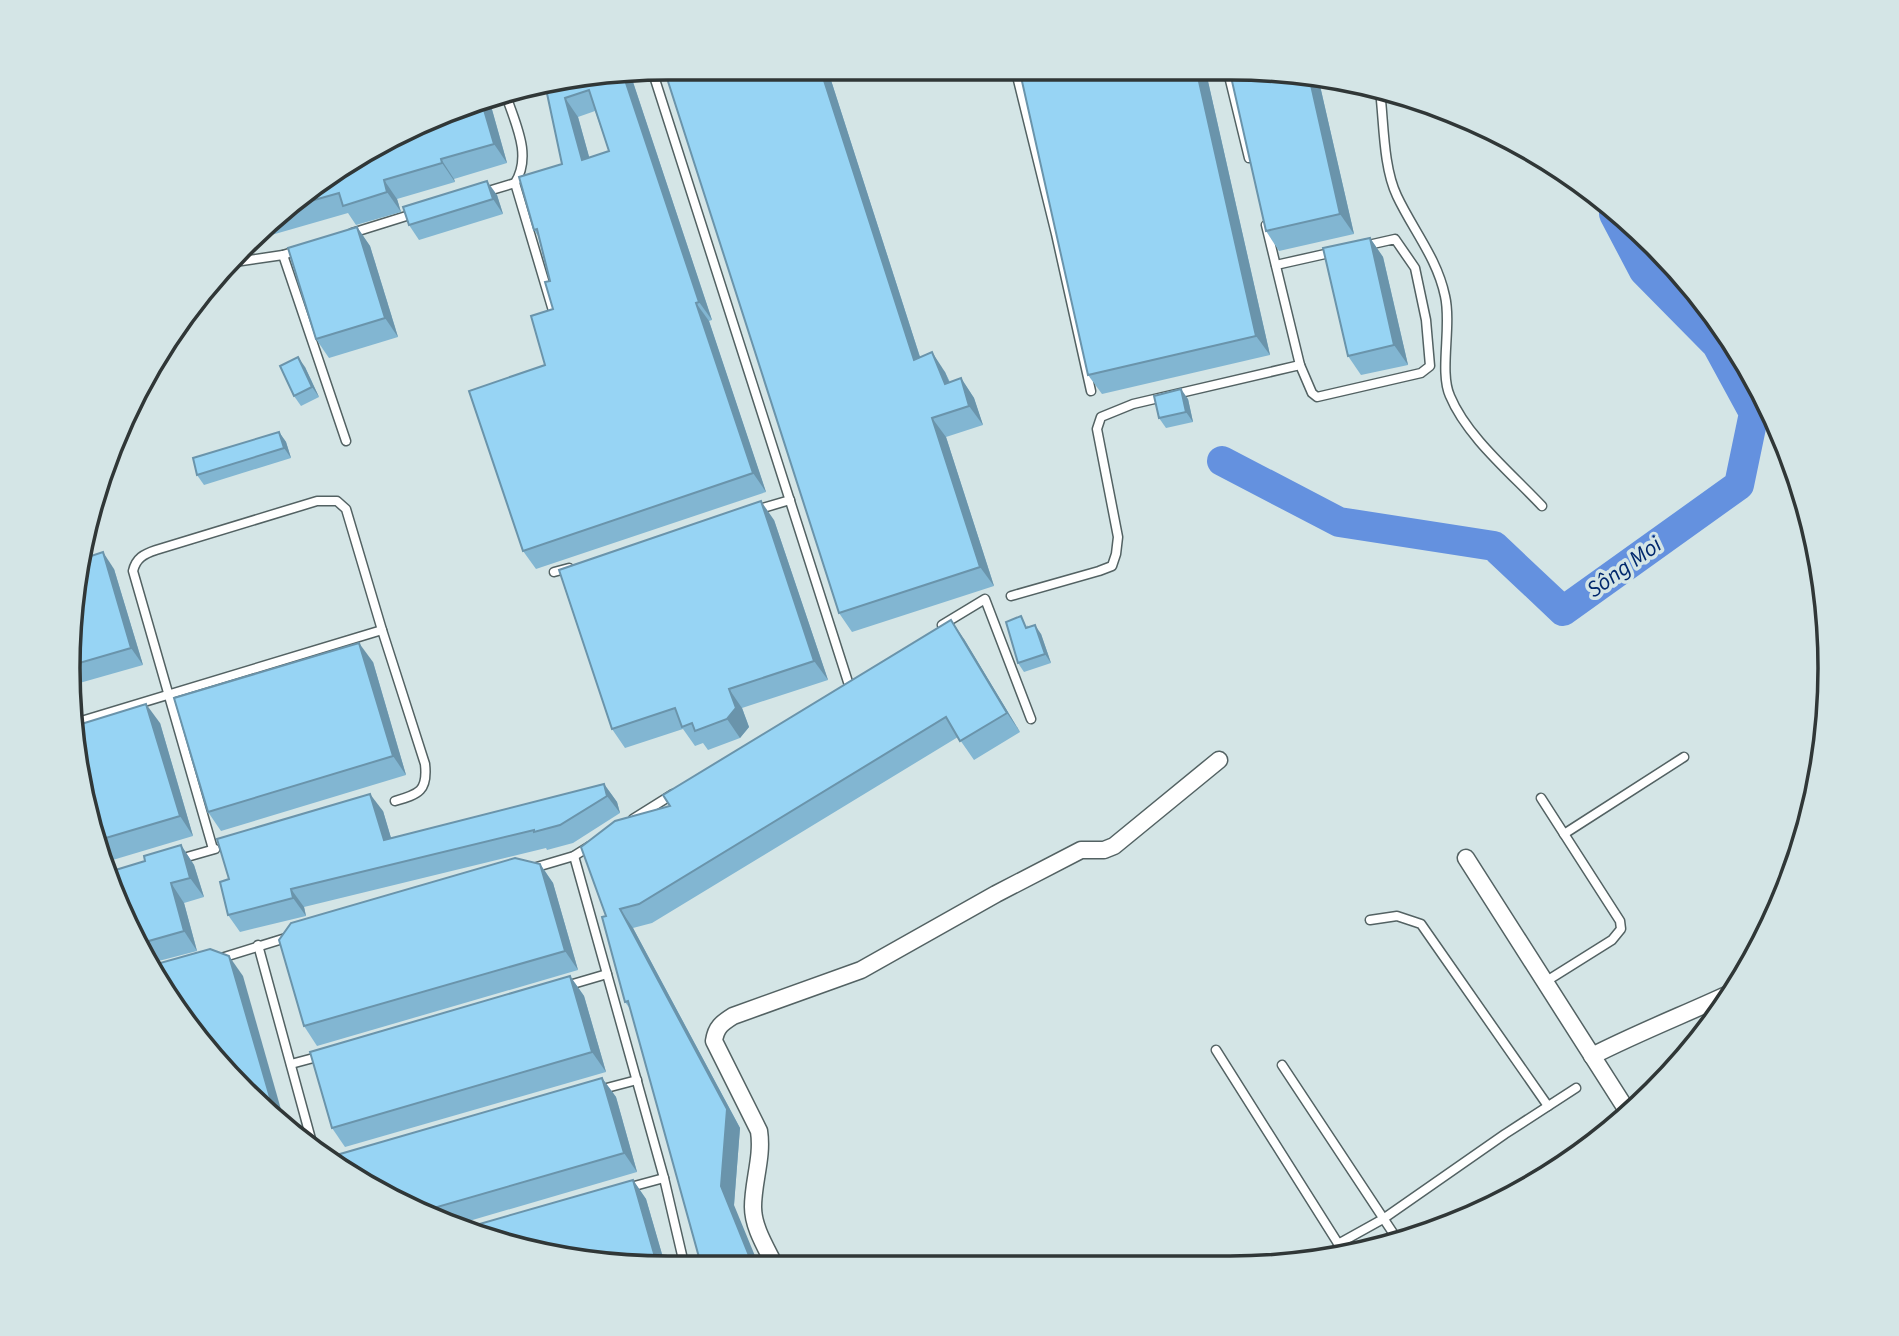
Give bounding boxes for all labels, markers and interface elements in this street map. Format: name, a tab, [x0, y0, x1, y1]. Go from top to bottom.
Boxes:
water label: Sông Moi	[1580, 528, 1669, 606]

